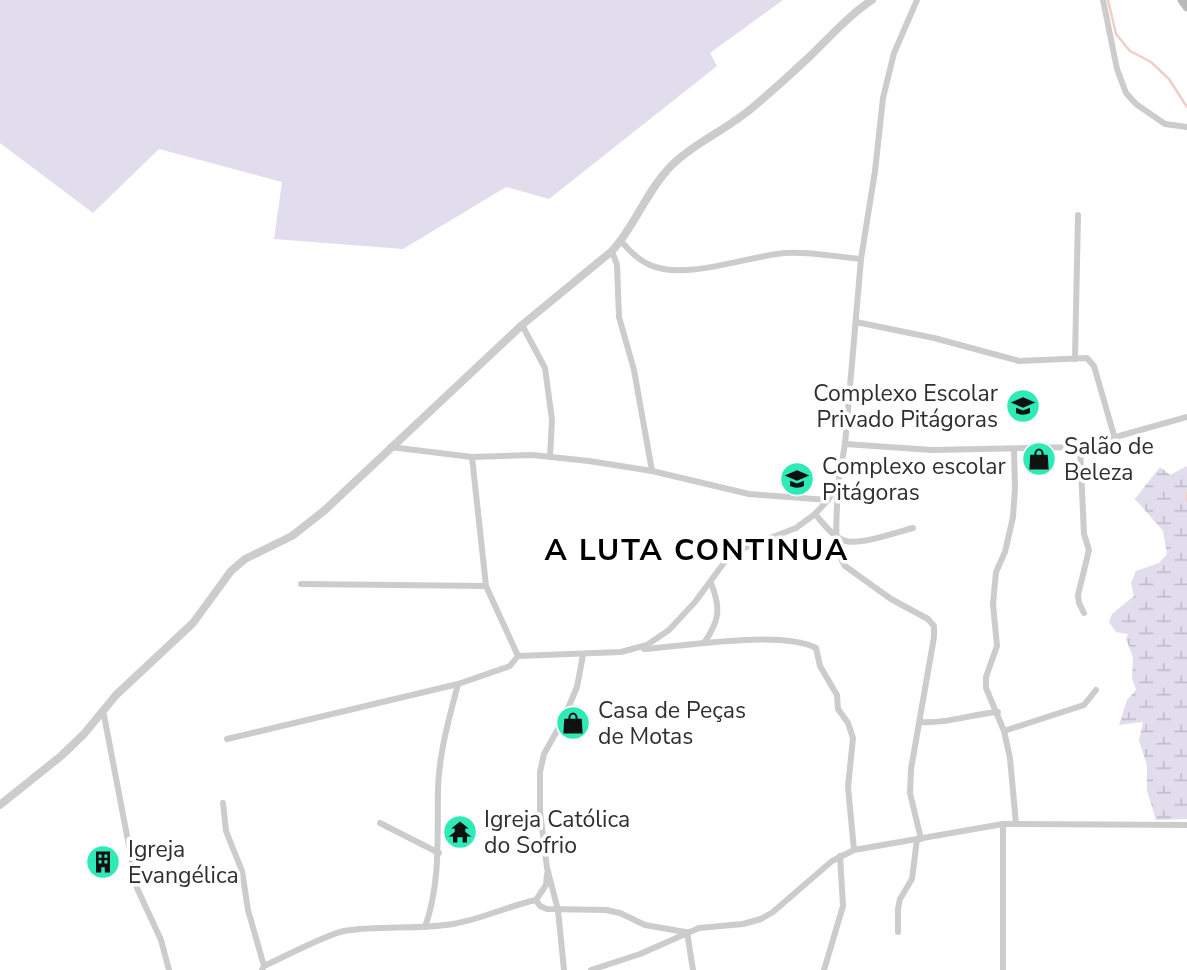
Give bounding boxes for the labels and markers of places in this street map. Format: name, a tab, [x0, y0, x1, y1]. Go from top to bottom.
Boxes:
place label: Complexo Escolar Privado Pitágoras	[813, 378, 999, 435]
school or university icon: Complexo Escolar Privado Pitágoras	[1004, 387, 1042, 425]
place label: Salão de Beleza	[1064, 431, 1154, 488]
shop icon: Salão de Beleza	[1020, 440, 1058, 478]
place label: Complexo escolar Pitágoras	[822, 451, 1006, 508]
school or university icon: Complexo escolar Pitágoras	[778, 460, 816, 498]
place label: Casa de Peças de Motas	[598, 695, 746, 752]
shop icon: Casa de Peças de Motas	[554, 704, 592, 742]
place label: Igreja Católica do Sofrio	[484, 804, 630, 861]
temple icon: Igreja Católica do Sofrio	[441, 813, 479, 851]
place label: Igreja Evangélica	[128, 834, 239, 891]
building icon: Igreja Evangélica	[84, 843, 122, 881]

